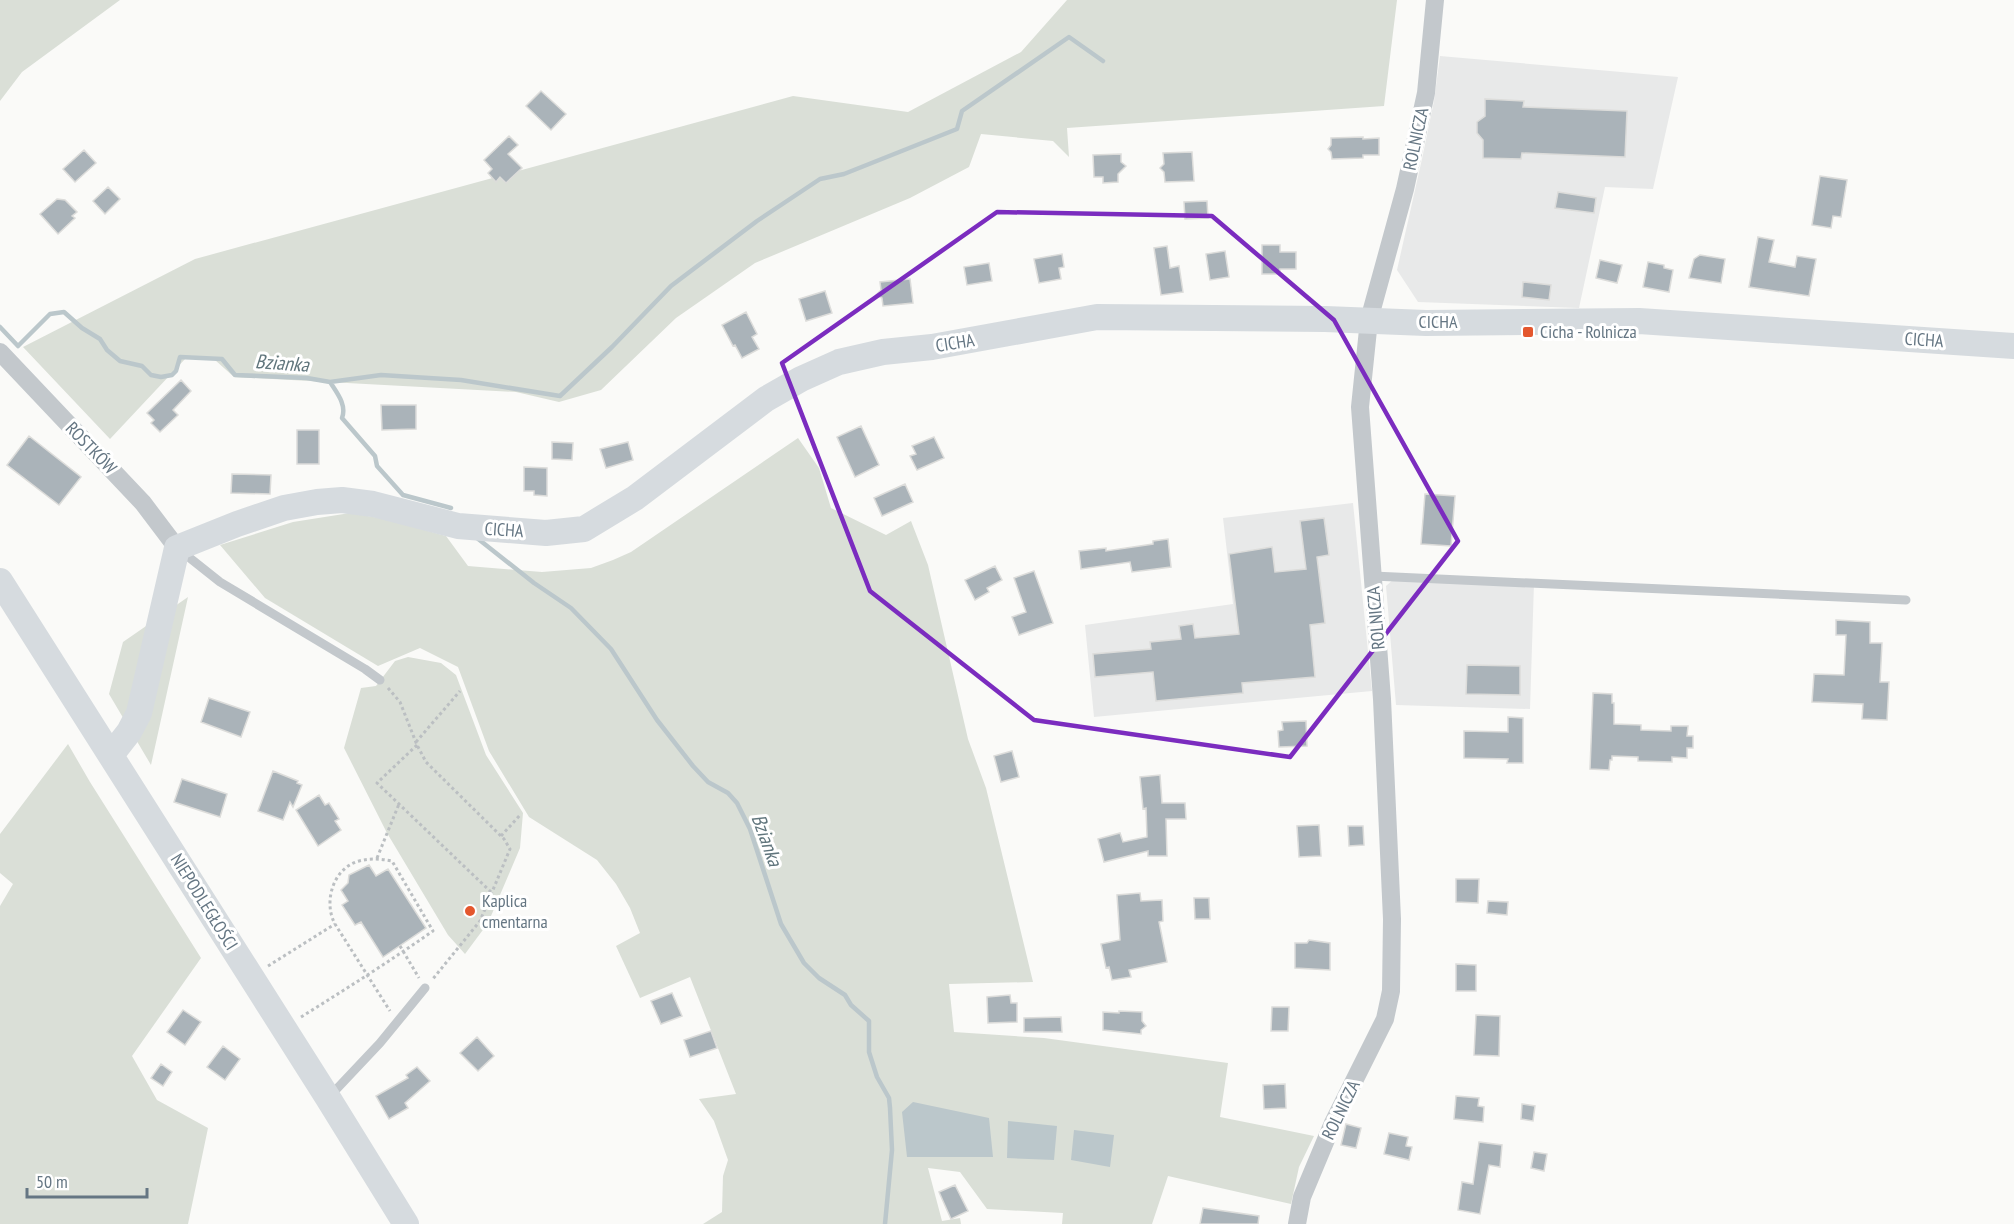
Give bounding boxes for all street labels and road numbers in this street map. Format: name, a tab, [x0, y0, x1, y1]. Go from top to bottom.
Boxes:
street label: ROLNICZA	[1398, 105, 1433, 172]
street label: CICHA	[1419, 310, 1458, 333]
street label: CICHA	[1904, 327, 1945, 352]
street label: CICHA	[934, 328, 976, 357]
street label: ROSTKÓW	[61, 417, 122, 479]
street label: CICHA	[484, 517, 525, 542]
street label: ROLNICZA	[1361, 585, 1390, 651]
street label: NIEPODLEGŁOŚCI	[166, 849, 243, 954]
street label: ROLNICZA	[1316, 1076, 1365, 1143]

